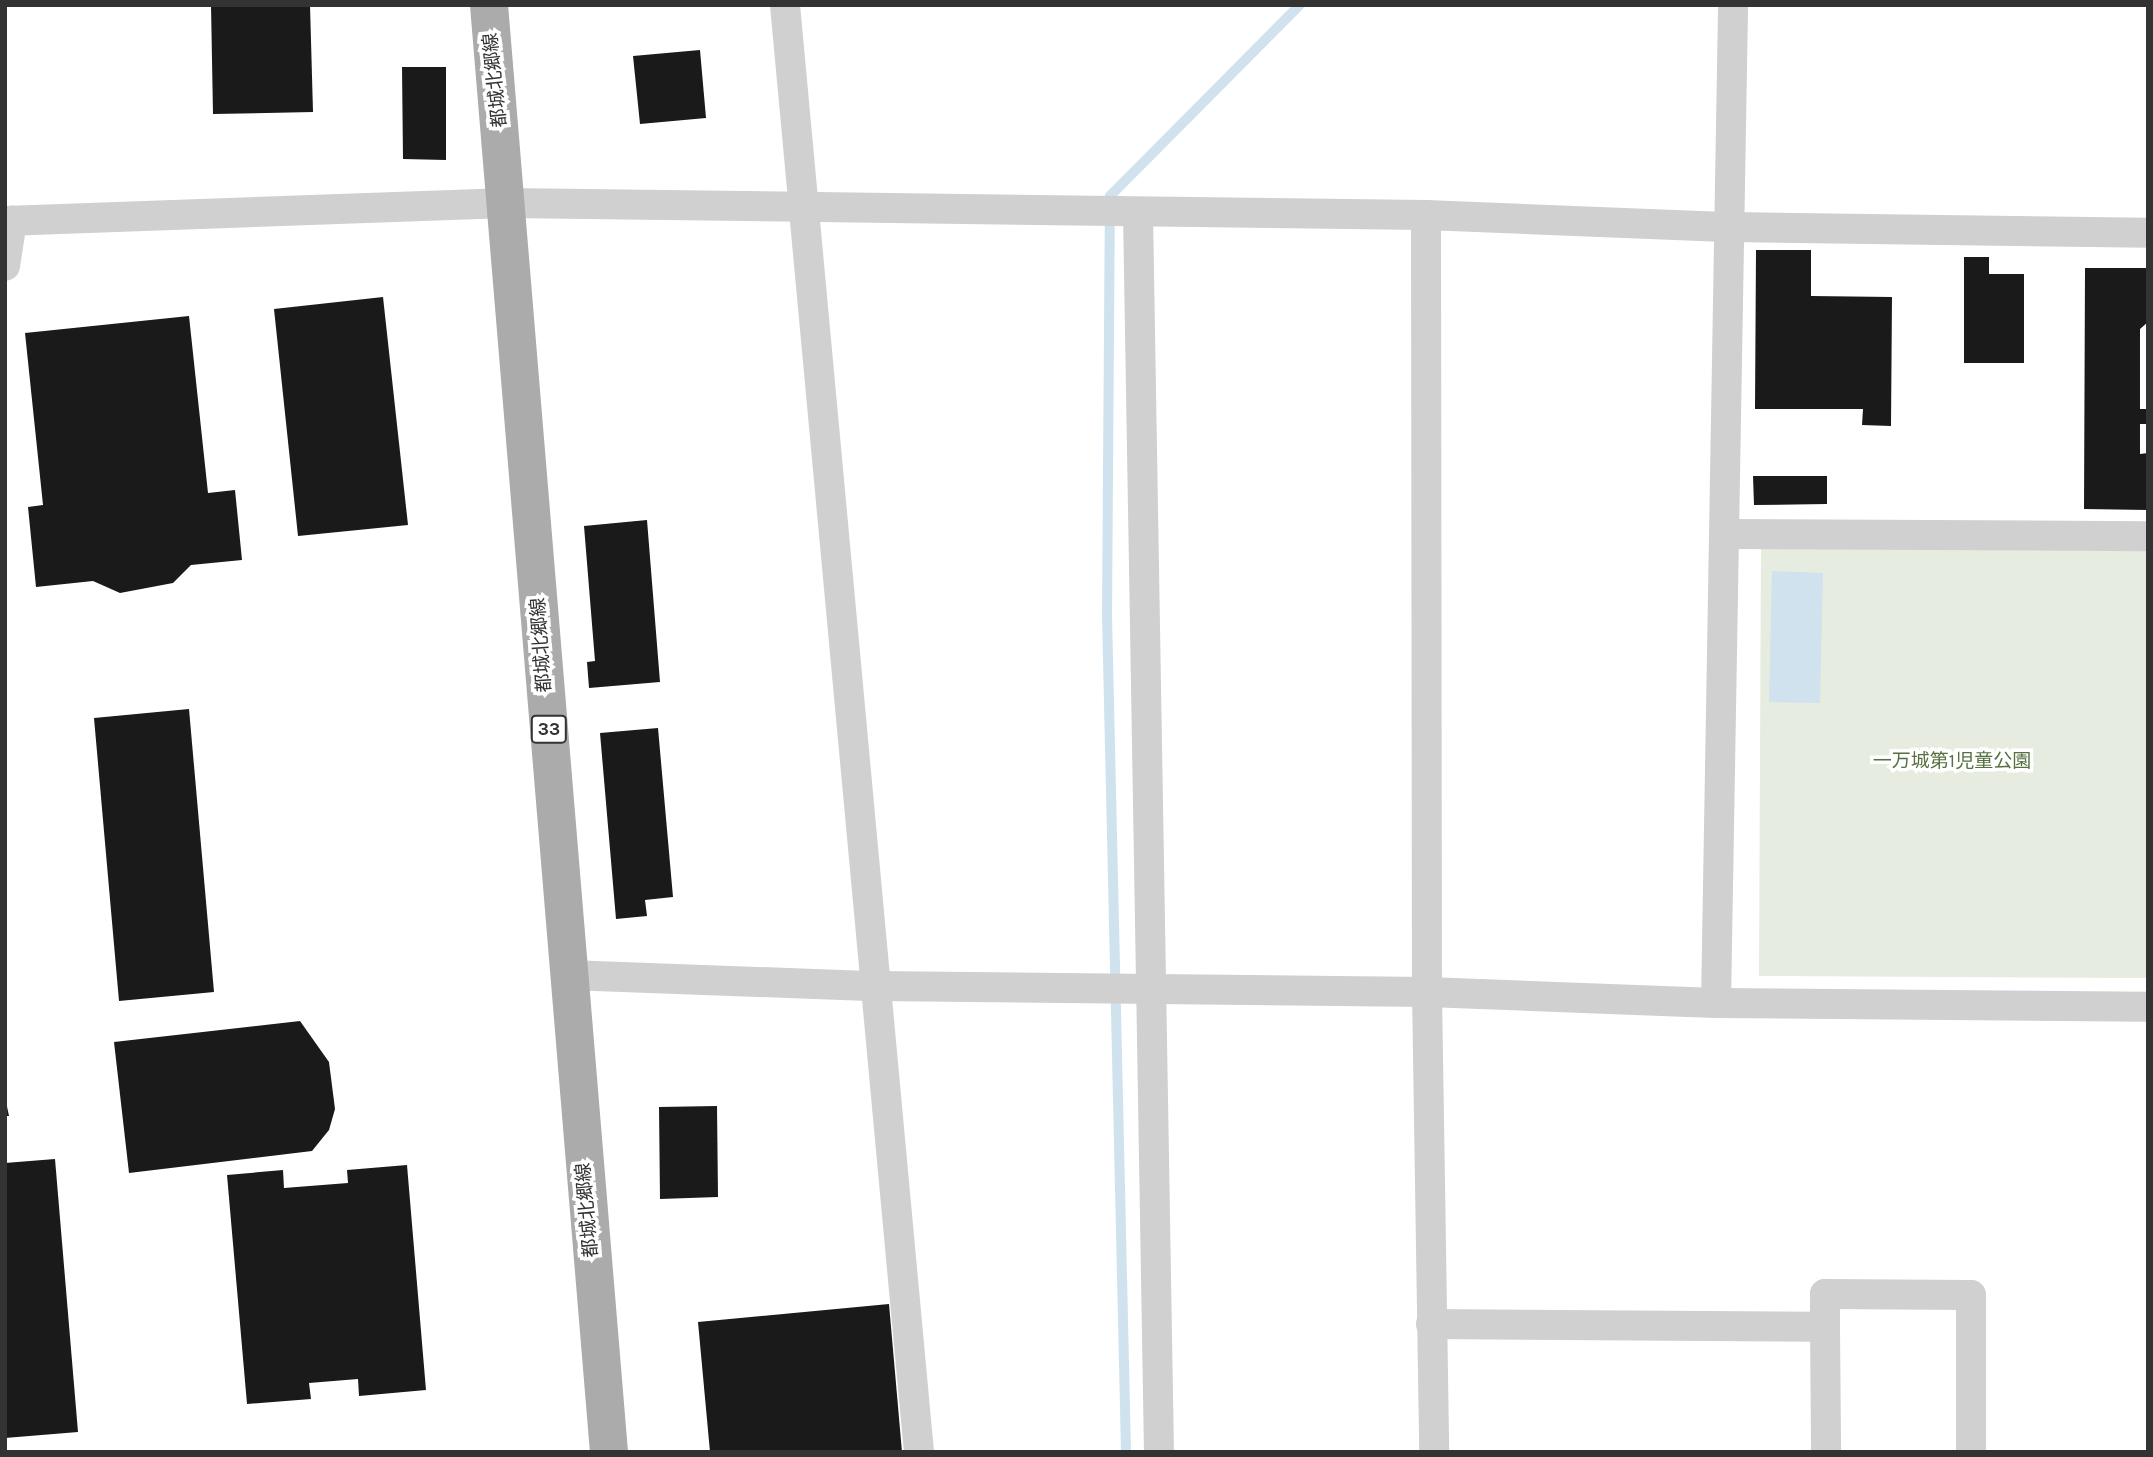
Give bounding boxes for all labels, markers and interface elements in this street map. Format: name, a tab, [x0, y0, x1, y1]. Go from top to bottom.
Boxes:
street label: 都城北郷線	[480, 32, 512, 128]
street label: 都城北郷線	[527, 597, 557, 693]
road number: 33	[530, 714, 568, 744]
park label: 一万城第1児童公園	[1873, 751, 2031, 773]
street label: 都城北郷線	[573, 1162, 603, 1258]

